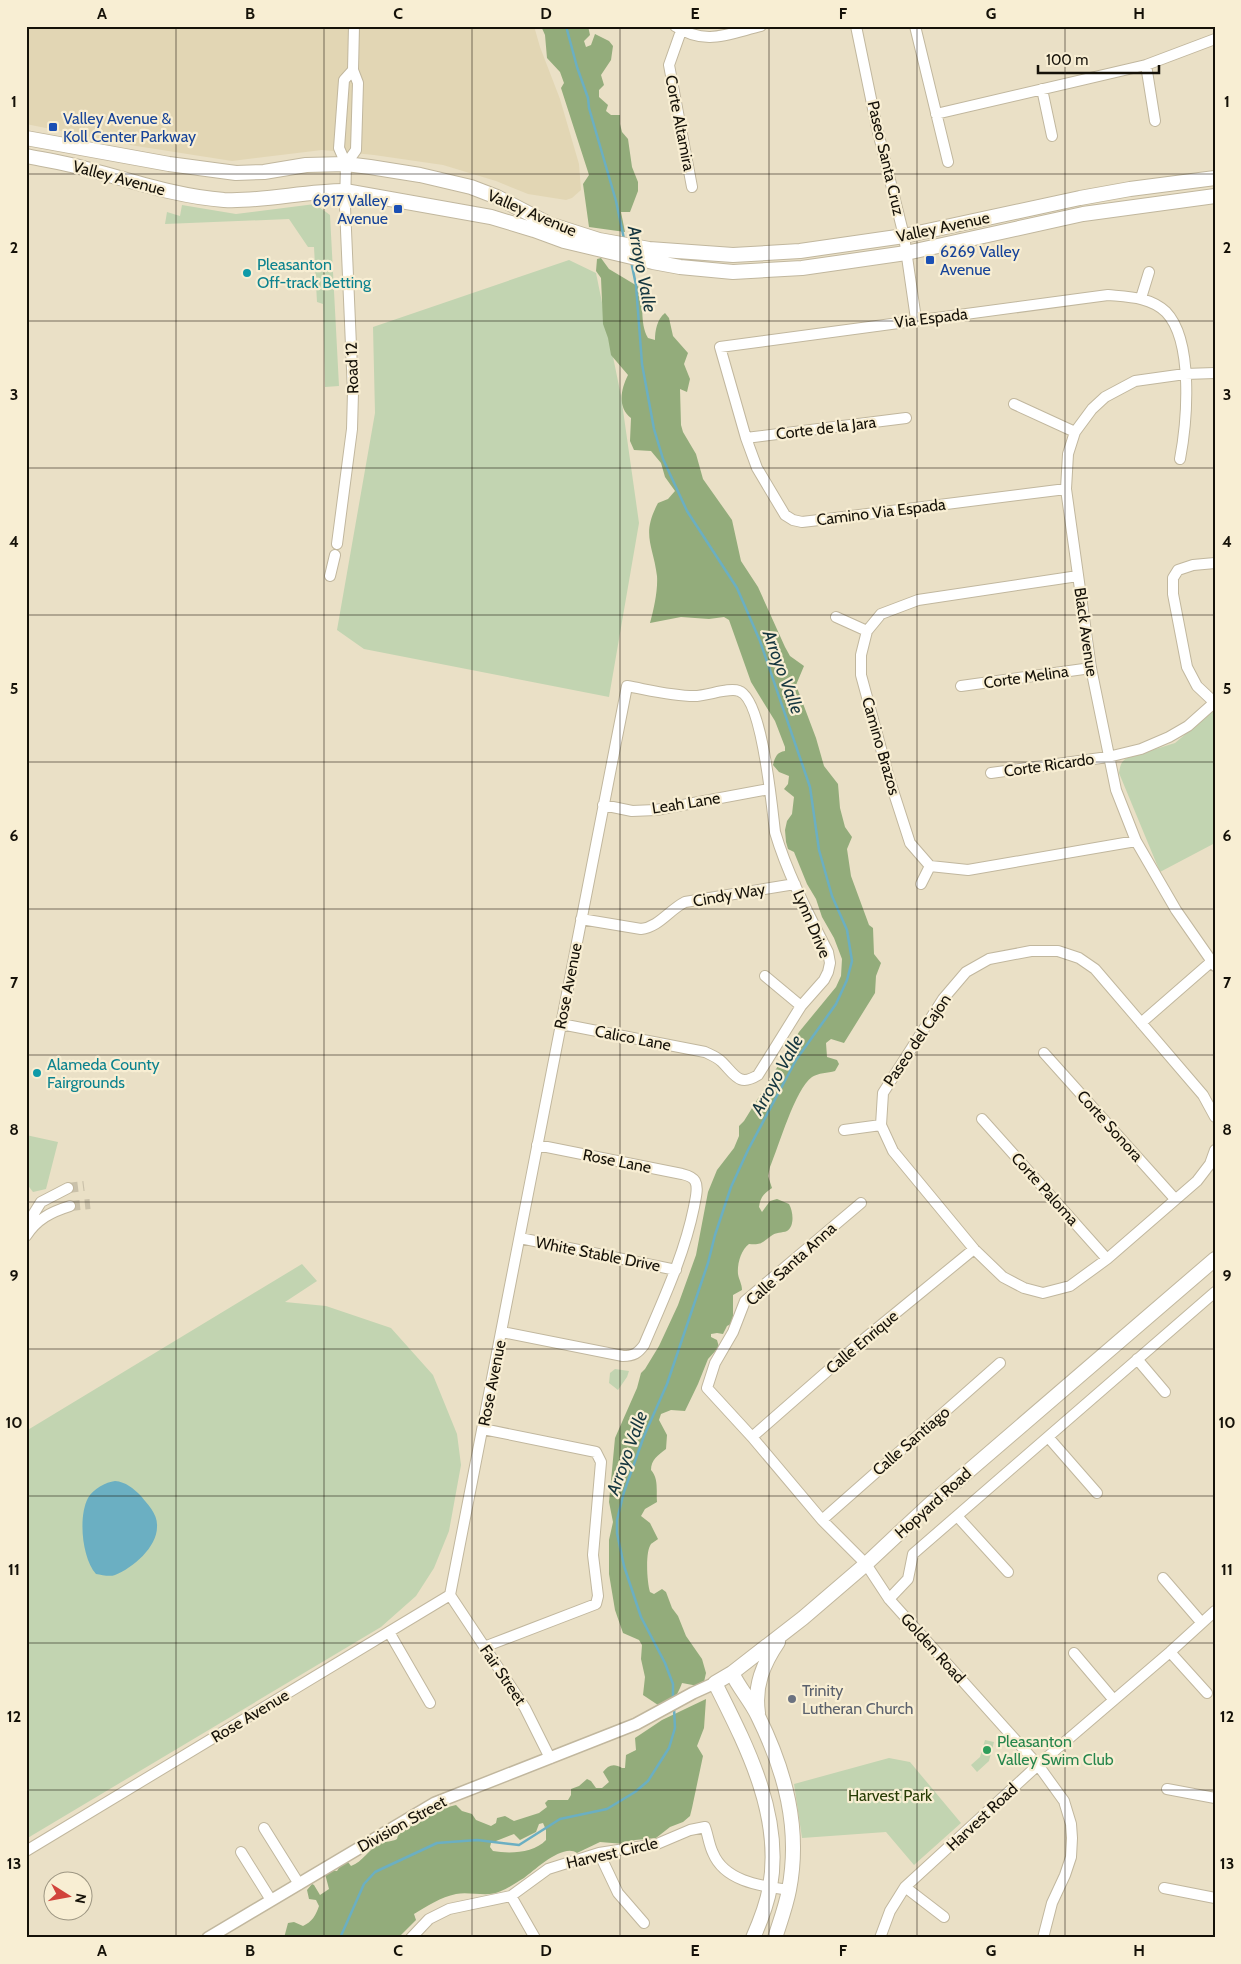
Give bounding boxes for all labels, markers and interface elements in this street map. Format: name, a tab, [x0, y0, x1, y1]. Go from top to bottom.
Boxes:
text: A	[97, 4, 107, 23]
text: B	[245, 4, 255, 23]
text: C	[393, 4, 403, 23]
text: D	[540, 4, 552, 23]
text: E	[690, 4, 700, 23]
text: F	[839, 4, 848, 23]
text: G	[986, 4, 996, 23]
text: H	[1133, 4, 1145, 23]
scale bar	[1038, 42, 1160, 74]
text: 100 m	[1046, 51, 1088, 69]
street label: Corte Altamira	[661, 73, 699, 173]
text: 1	[11, 92, 17, 111]
text: 1	[1224, 92, 1230, 111]
street label: Paseo Santa Cruz	[864, 99, 909, 218]
place label: Valley Avenue & Koll Center Parkway	[63, 109, 196, 146]
marker: Valley Avenue & Koll Center Parkway	[47, 121, 59, 133]
street label: Valley Avenue	[71, 157, 167, 199]
street label: Valley Avenue	[485, 186, 579, 240]
place label: 6917 Valley Avenue	[312, 191, 388, 228]
marker: 6917 Valley Avenue	[392, 203, 404, 215]
street label: Valley Avenue	[895, 208, 991, 246]
water label: Arroyo Valle	[623, 223, 661, 314]
text: 2	[10, 238, 18, 257]
text: 2	[1223, 238, 1231, 257]
place label: 6269 Valley Avenue	[940, 242, 1020, 279]
marker: 6269 Valley Avenue	[924, 254, 936, 266]
place label: Pleasanton Off-track Betting	[257, 255, 372, 292]
marker: Pleasanton Off-track Betting	[241, 267, 253, 279]
street label: Via Espada	[893, 304, 969, 332]
street label: Road 12	[342, 342, 362, 394]
text: 3	[10, 385, 18, 404]
text: 3	[1223, 385, 1231, 404]
street label: Corte de la Jara	[775, 412, 877, 444]
street label: Camino Via Espada	[815, 495, 947, 529]
text: 4	[9, 532, 19, 551]
text: 4	[1222, 532, 1232, 551]
street label: Black Avenue	[1070, 586, 1102, 678]
water label: Arroyo Valle	[757, 626, 808, 717]
street label: Corte Melina	[982, 662, 1070, 692]
text: 5	[10, 679, 18, 698]
text: 5	[1223, 679, 1231, 698]
street label: Camino Brazos	[858, 695, 904, 798]
street label: Corte Ricardo	[1003, 749, 1096, 781]
street label: Leah Lane	[651, 788, 721, 818]
text: 6	[10, 826, 19, 845]
text: 6	[1223, 826, 1232, 845]
street label: Cindy Way	[691, 879, 767, 911]
street label: Lynn Drive	[789, 887, 835, 961]
street label: Rose Avenue	[550, 941, 586, 1031]
text: 7	[10, 973, 19, 992]
text: 7	[1223, 973, 1232, 992]
street label: Paseo del Cajon	[879, 990, 955, 1090]
street label: Calico Lane	[593, 1021, 673, 1055]
water label: Arroyo Valle	[746, 1031, 808, 1119]
place label: Alameda County Fairgrounds	[47, 1055, 160, 1092]
marker: Alameda County Fairgrounds	[31, 1067, 43, 1079]
street label: Corte Sonora	[1073, 1087, 1147, 1166]
text: 8	[9, 1120, 19, 1139]
text: 8	[1222, 1120, 1232, 1139]
street label: Rose Lane	[581, 1145, 653, 1177]
street label: Corte Paloma	[1007, 1149, 1083, 1230]
street label: Calle Santa Anna	[742, 1218, 840, 1309]
street label: White Stable Drive	[534, 1233, 662, 1275]
text: 9	[10, 1266, 19, 1285]
text: 9	[1223, 1266, 1232, 1285]
street label: Calle Enrique	[822, 1306, 902, 1378]
street label: Rose Avenue	[474, 1338, 510, 1428]
street label: Calle Santiago	[869, 1402, 954, 1480]
water label: Arroyo Valle	[601, 1408, 652, 1499]
text: 10	[5, 1413, 23, 1432]
text: 10	[1218, 1413, 1236, 1432]
street label: Hopyard Road	[891, 1464, 975, 1542]
text: 11	[8, 1560, 20, 1579]
text: 11	[1221, 1560, 1233, 1579]
street label: Golden Road	[897, 1609, 969, 1687]
street label: Fair Street	[476, 1641, 530, 1709]
place label: Trinity Lutheran Church	[802, 1681, 913, 1718]
street label: Rose Avenue	[208, 1685, 292, 1747]
marker: Trinity Lutheran Church	[786, 1693, 798, 1705]
text: 12	[7, 1707, 21, 1726]
text: 12	[1220, 1707, 1234, 1726]
place label: Pleasanton Valley Swim Club	[997, 1732, 1114, 1769]
marker: Pleasanton Valley Swim Club	[981, 1744, 993, 1756]
street label: Harvest Road	[943, 1779, 1021, 1855]
park label: Harvest Park	[848, 1786, 933, 1805]
street label: Division Street	[354, 1791, 450, 1856]
street label: Harvest Circle	[564, 1833, 660, 1873]
text: 13	[7, 1854, 21, 1873]
text: 13	[1220, 1854, 1234, 1873]
north arrow	[42, 1872, 92, 1922]
text: N	[71, 1892, 91, 1905]
text: A	[97, 1941, 107, 1960]
text: B	[245, 1941, 255, 1960]
text: C	[393, 1941, 403, 1960]
text: D	[540, 1941, 552, 1960]
text: E	[690, 1941, 700, 1960]
text: F	[839, 1941, 848, 1960]
text: G	[986, 1941, 996, 1960]
text: H	[1133, 1941, 1145, 1960]

